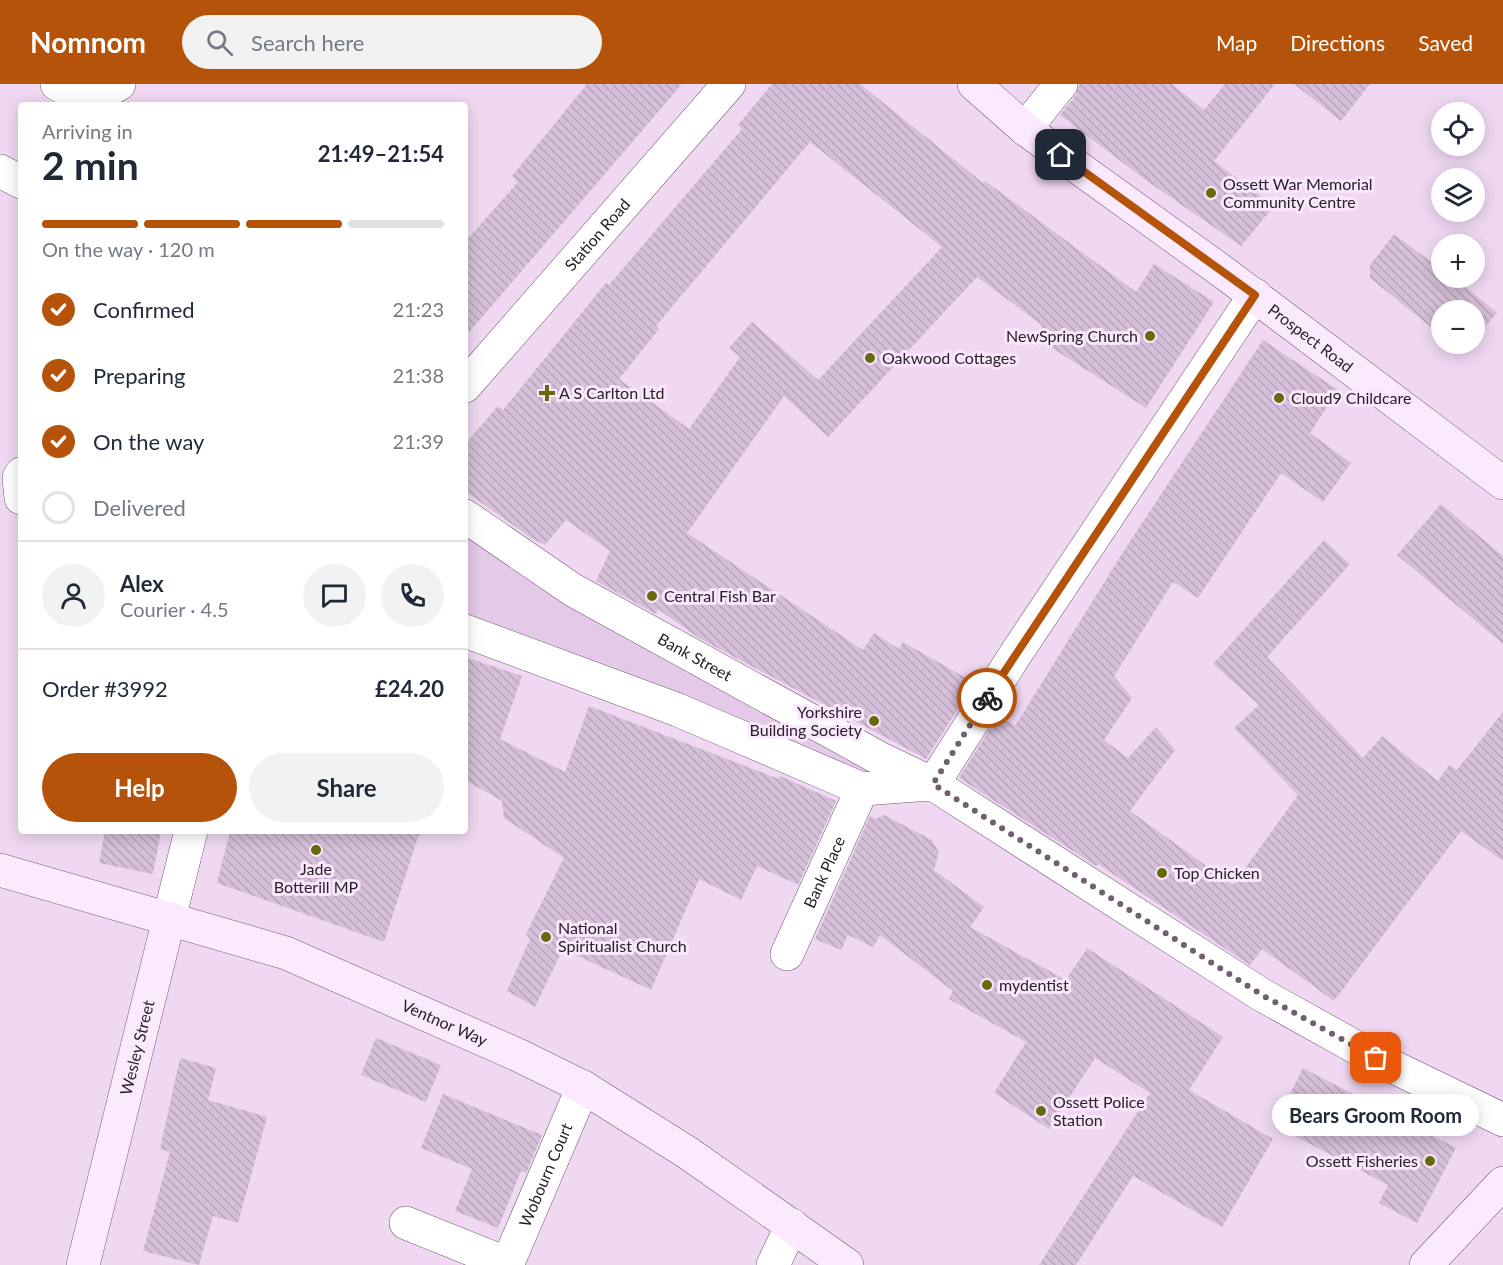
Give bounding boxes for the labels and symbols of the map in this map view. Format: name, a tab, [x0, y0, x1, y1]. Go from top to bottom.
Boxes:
pin	[1035, 129, 1086, 180]
place label: Ossett War Memorial Community Centre	[1223, 174, 1373, 211]
marker: Ossett War Memorial Community Centre	[1204, 186, 1218, 200]
street label: Station Road	[560, 194, 633, 274]
street label: Prospect Road	[1265, 300, 1357, 376]
place label: NewSpring Church	[1006, 326, 1138, 345]
marker: NewSpring Church	[1143, 329, 1157, 343]
place label: Oakwood Cottages	[882, 348, 1016, 367]
marker: Oakwood Cottages	[863, 351, 877, 365]
place label: A S Carlton Ltd	[559, 383, 664, 402]
marker: A S Carlton Ltd	[540, 386, 554, 400]
place label: Cloud9 Childcare	[1291, 388, 1412, 407]
marker: Cloud9 Childcare	[1272, 391, 1286, 405]
place label: Central Fish Bar	[664, 586, 776, 605]
marker: Central Fish Bar	[645, 589, 659, 603]
street label: Bank Street	[655, 629, 736, 685]
courier	[957, 668, 1017, 728]
place label: Yorkshire Building Society	[750, 702, 863, 739]
marker: Yorkshire Building Society	[867, 714, 881, 728]
street label: Bank Place	[799, 833, 848, 911]
marker: Jade Botterill MP	[309, 843, 323, 857]
place label: Jade Botterill MP	[274, 859, 359, 896]
place label: Top Chicken	[1174, 863, 1260, 882]
marker: Top Chicken	[1155, 866, 1169, 880]
place label: National Spiritualist Church	[558, 918, 687, 955]
marker: National Spiritualist Church	[539, 930, 553, 944]
place label: mydentist	[999, 975, 1069, 994]
marker: mydentist	[980, 978, 994, 992]
street label: Ventnor Way	[399, 995, 491, 1050]
street label: Wesley Street	[116, 998, 158, 1097]
pin	[1350, 1032, 1401, 1083]
place label: Ossett Police Station	[1053, 1092, 1145, 1129]
callout: Bears Groom Room	[1272, 1094, 1480, 1136]
marker: Ossett Police Station	[1034, 1104, 1048, 1118]
street label: Wobourn Court	[515, 1120, 576, 1229]
place label: Ossett Fisheries	[1306, 1151, 1418, 1170]
marker: Ossett Fisheries	[1423, 1154, 1437, 1168]

